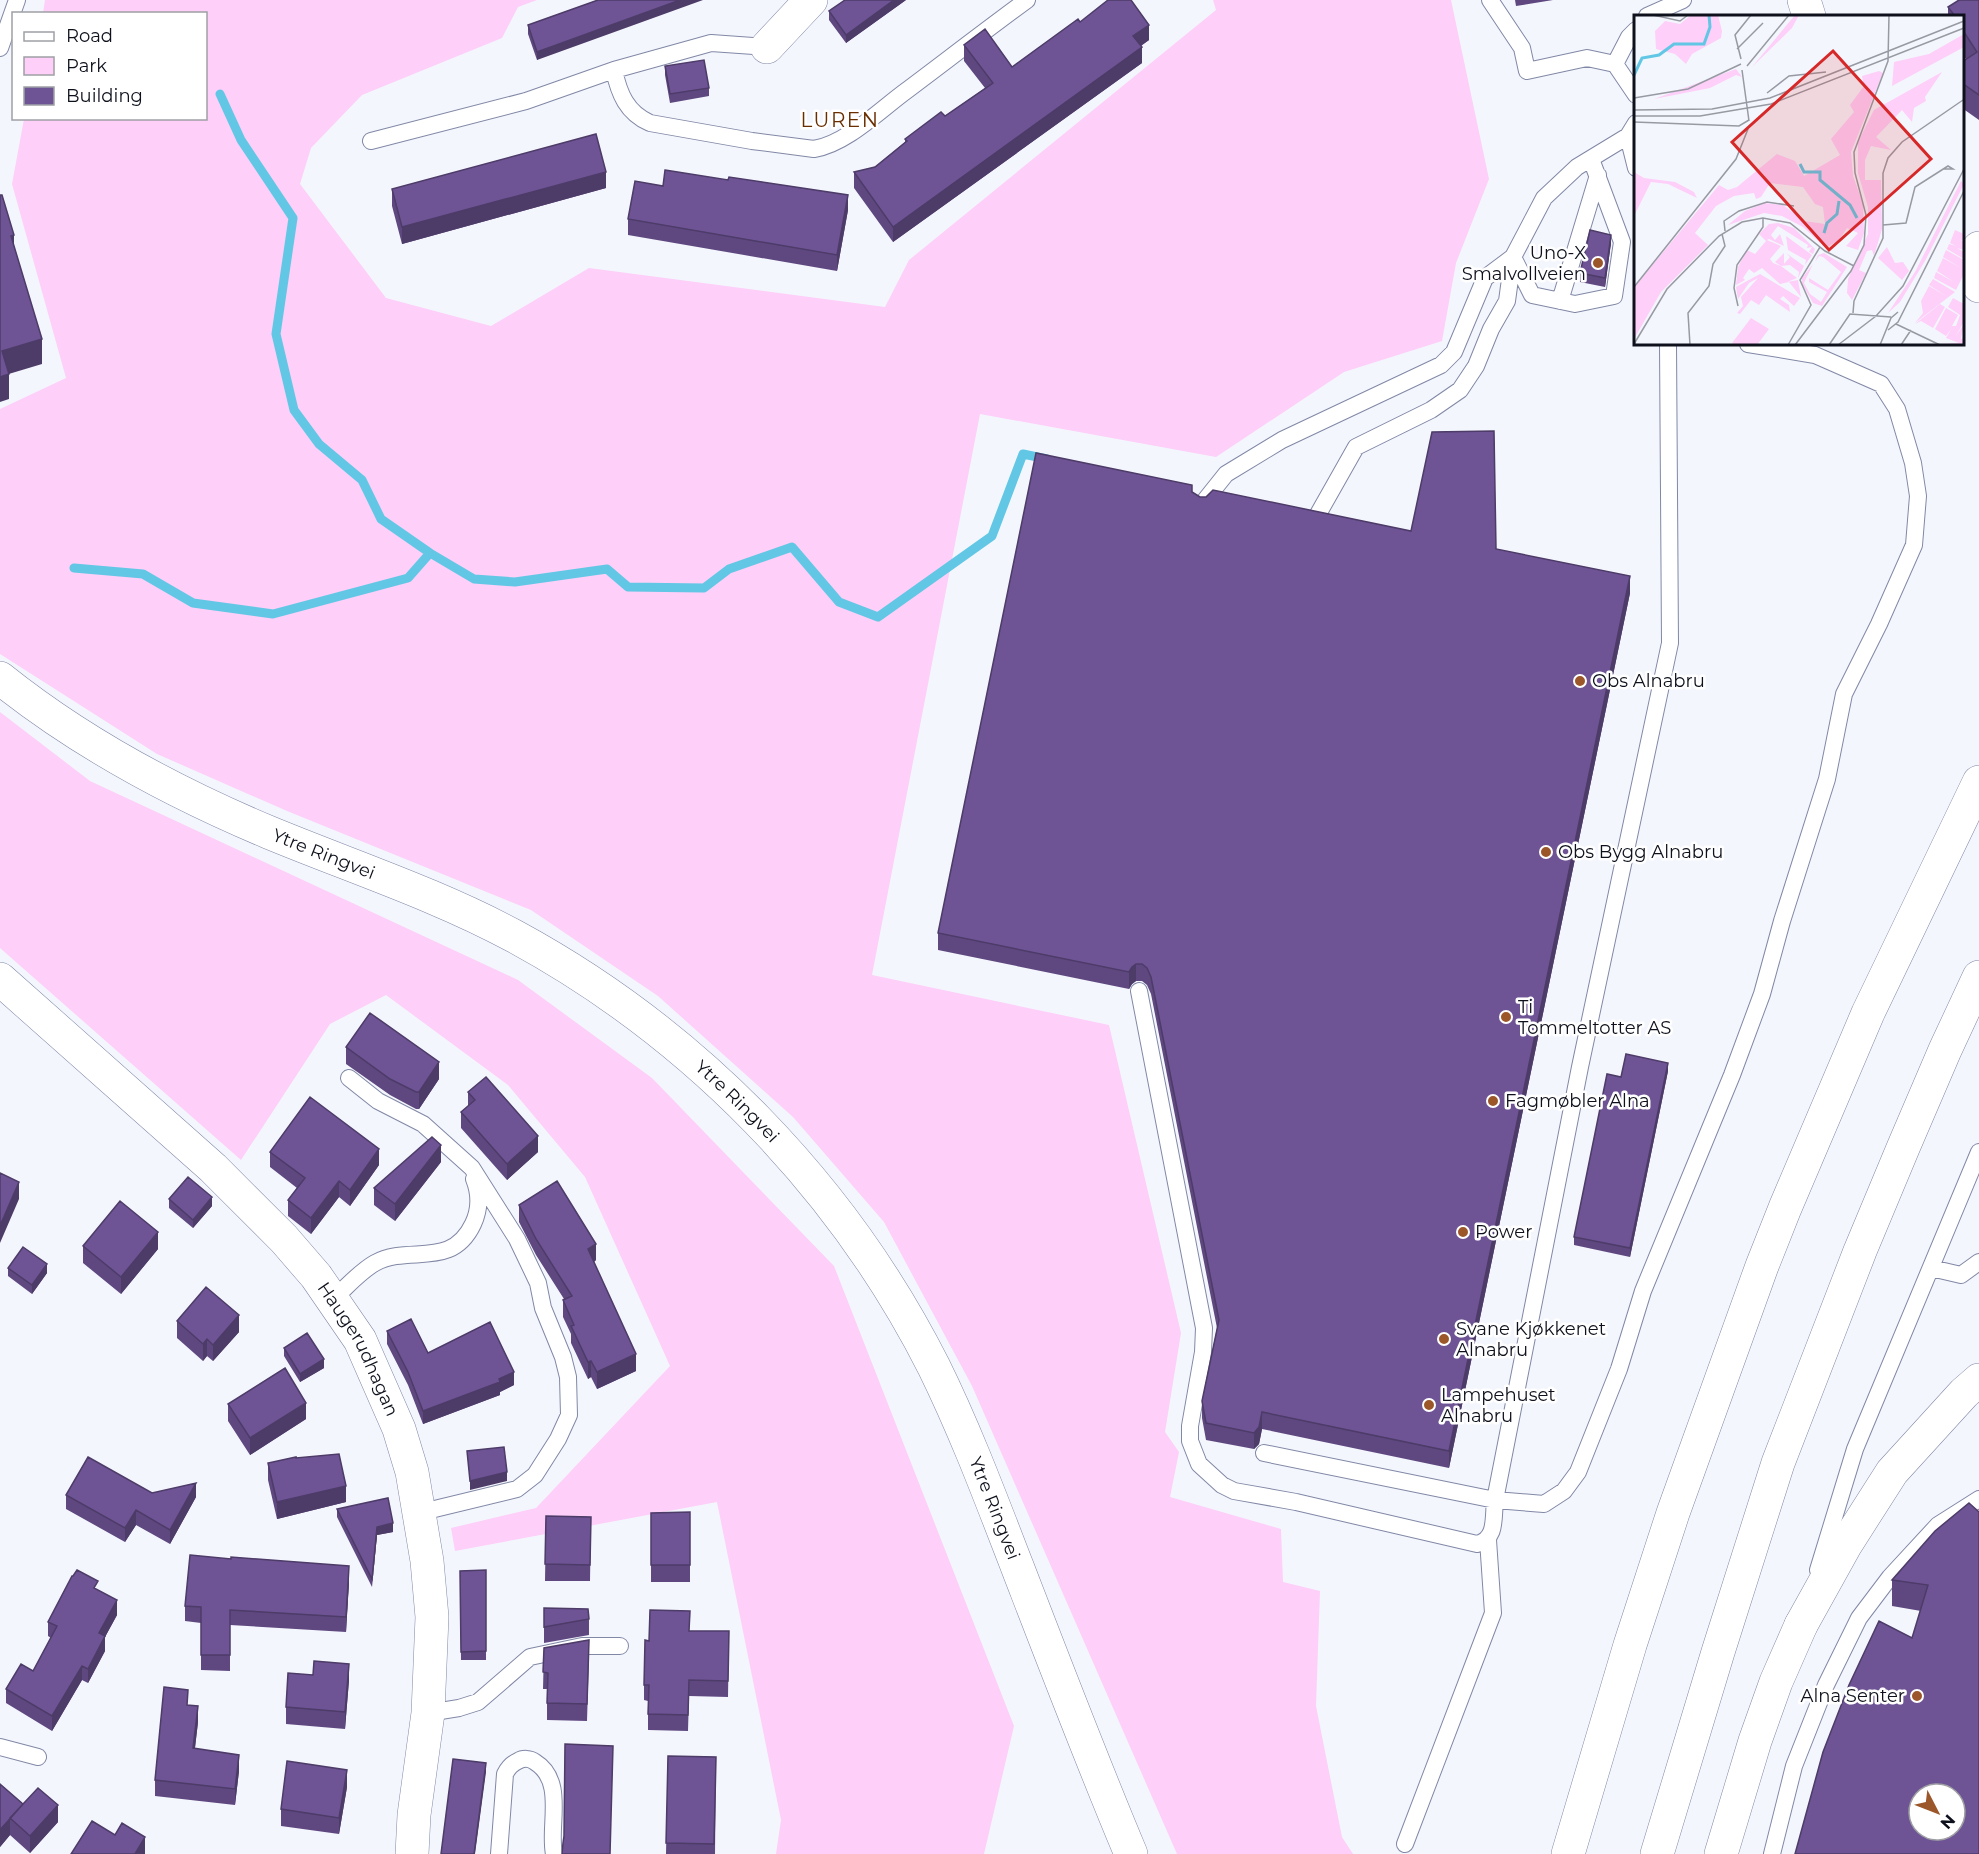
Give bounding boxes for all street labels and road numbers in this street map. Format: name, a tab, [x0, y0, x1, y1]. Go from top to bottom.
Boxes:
street label: Ytre Ringvei	[269, 824, 378, 884]
street label: Ytre Ringvei	[691, 1056, 784, 1147]
street label: Haugerudhagan	[313, 1278, 403, 1420]
street label: Ytre Ringvei	[964, 1454, 1024, 1563]

